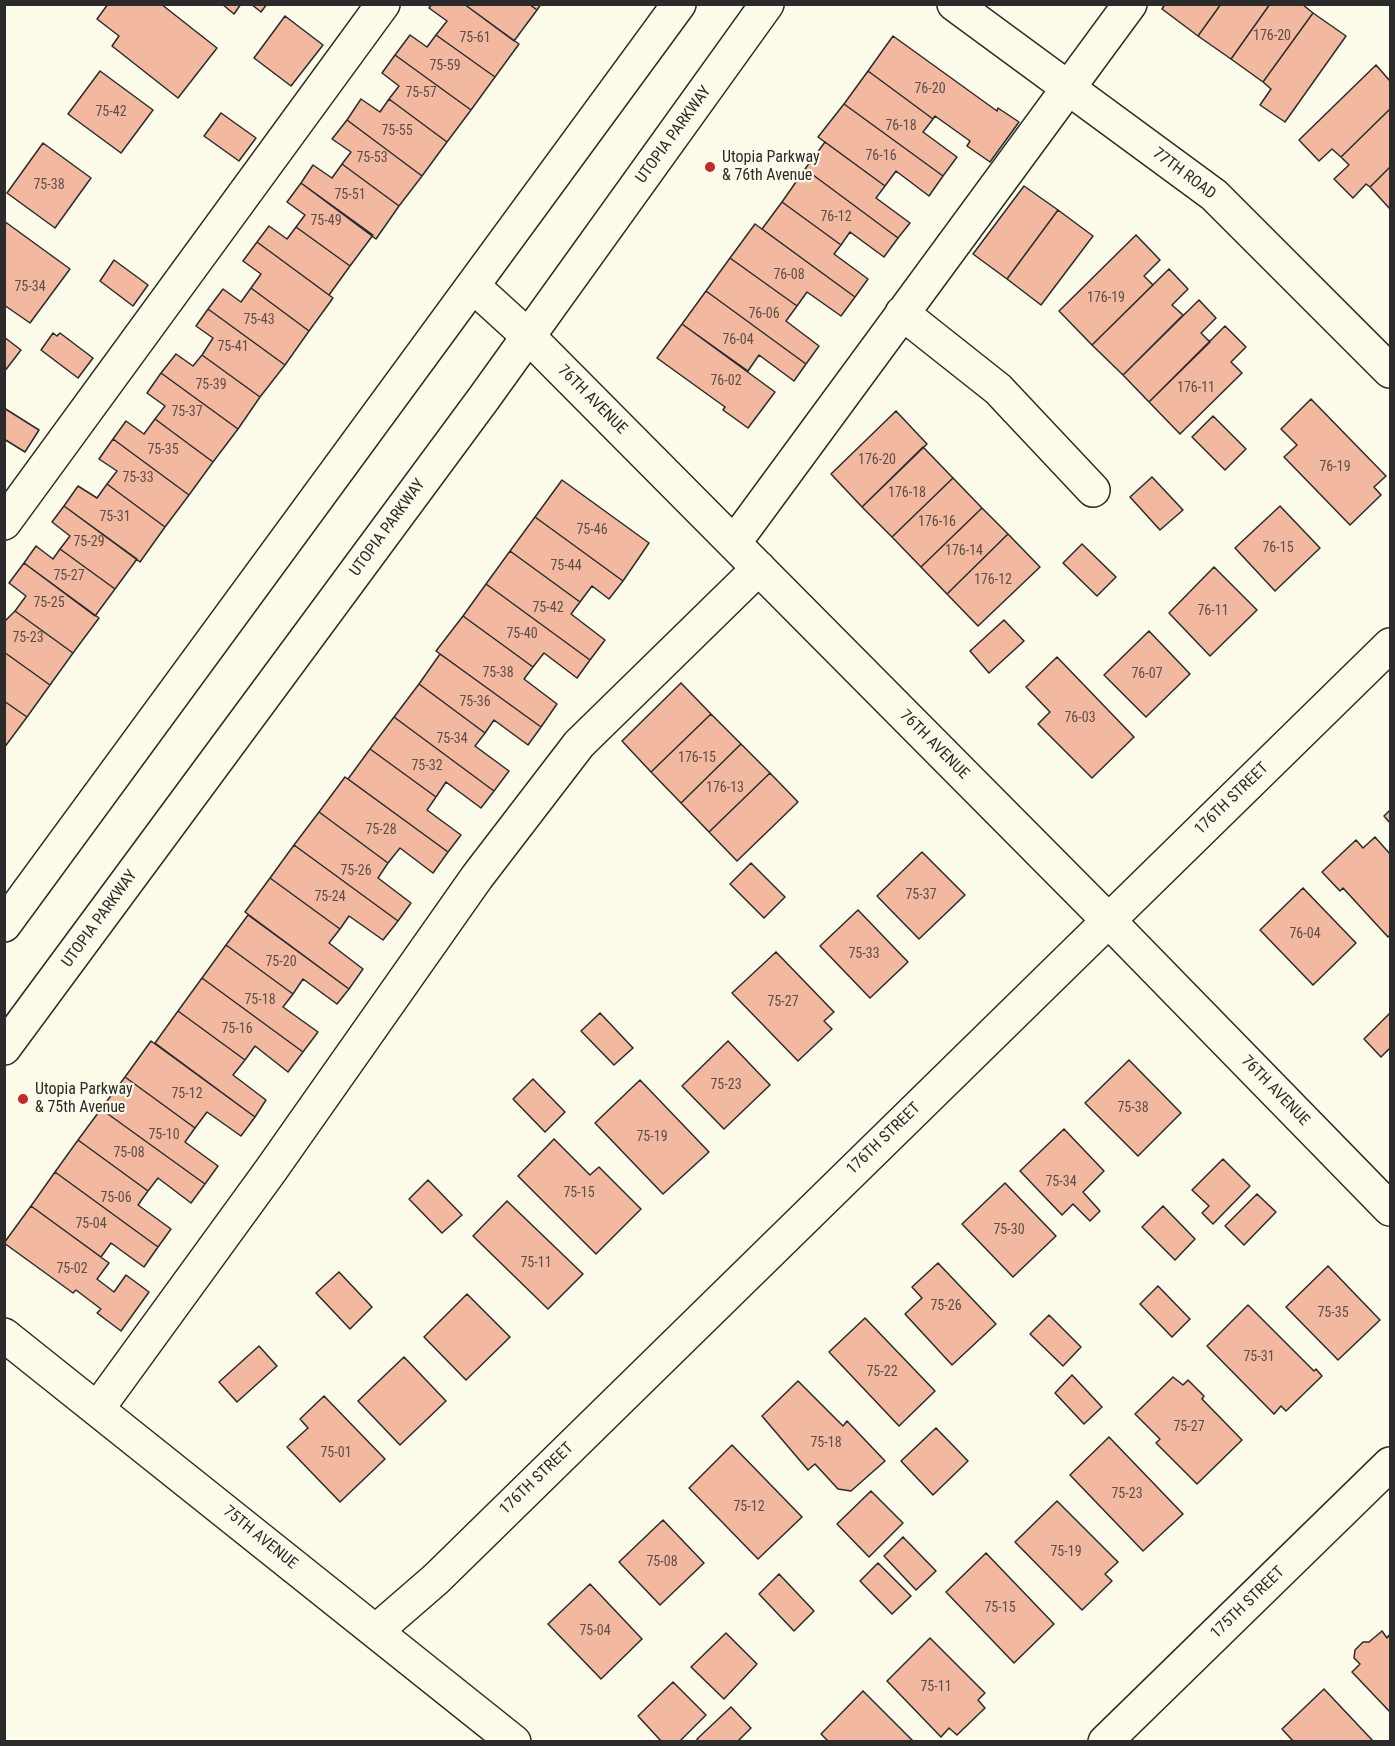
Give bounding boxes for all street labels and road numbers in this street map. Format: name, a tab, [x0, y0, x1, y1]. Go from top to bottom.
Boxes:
street label: UTOPIA PARKWAY	[632, 83, 716, 187]
street label: 77TH ROAD	[1149, 144, 1219, 204]
street label: 76TH AVENUE	[553, 361, 631, 439]
street label: UTOPIA PARKWAY	[346, 476, 430, 580]
street label: 76TH AVENUE	[895, 706, 973, 784]
street label: 176TH STREET	[1191, 759, 1273, 839]
street label: UTOPIA PARKWAY	[58, 867, 142, 971]
street label: 76TH AVENUE	[1237, 1052, 1313, 1130]
street label: 176TH STREET	[843, 1099, 925, 1179]
street label: 176TH STREET	[496, 1439, 578, 1519]
street label: 75TH AVENUE	[219, 1502, 301, 1574]
street label: 175TH STREET	[1207, 1563, 1289, 1643]

